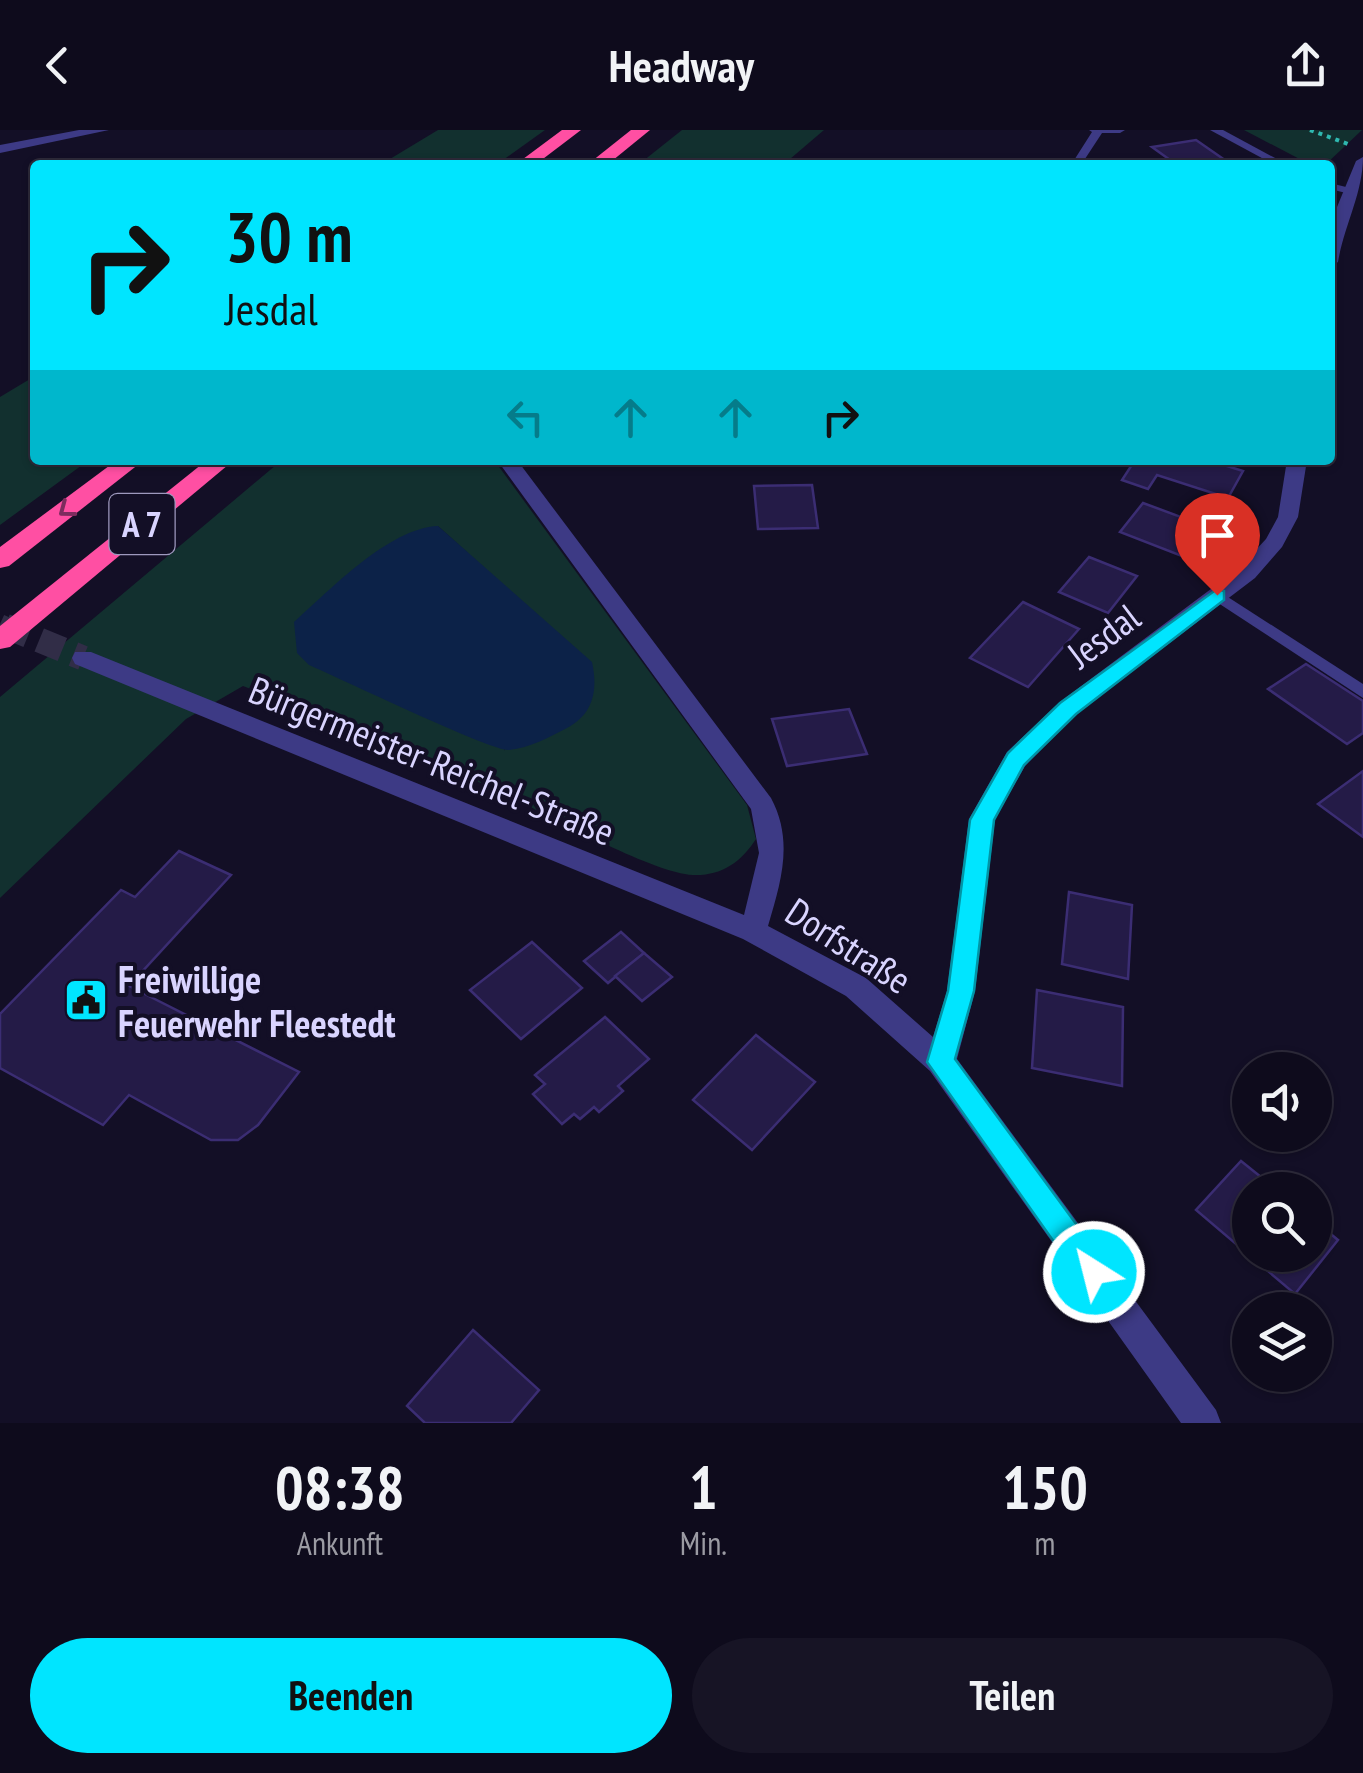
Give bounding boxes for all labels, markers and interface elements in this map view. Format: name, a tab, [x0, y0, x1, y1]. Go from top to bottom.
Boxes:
text: Headway	[609, 36, 754, 94]
icon: back	[30, 38, 85, 93]
icon: share	[1278, 38, 1333, 93]
text: 30 m	[225, 191, 353, 281]
icon: right	[60, 200, 190, 330]
text: Jesdal	[225, 279, 318, 337]
icon: left	[498, 390, 553, 445]
icon: ahead	[603, 390, 658, 445]
icon: ahead	[708, 390, 763, 445]
icon: right	[813, 390, 868, 445]
pin	[1175, 493, 1260, 596]
road number: A 7	[110, 494, 174, 554]
one-way arrow	[59, 498, 77, 515]
icon: arrive	[1190, 508, 1245, 563]
street label: Jesdal	[1056, 592, 1149, 679]
street label: Bürgermeister-Reichel-Straße	[242, 664, 622, 856]
street label: Dorfstraße	[777, 886, 921, 1004]
place label: Freiwillige Feuerwehr Fleestedt	[118, 954, 395, 1047]
public building icon: Freiwillige Feuerwehr Fleestedt	[63, 977, 109, 1023]
map controls	[1232, 1052, 1332, 1392]
button: sound	[1232, 1052, 1332, 1152]
button: search	[1232, 1172, 1332, 1272]
position arrow	[1042, 1220, 1146, 1324]
button: layers	[1232, 1292, 1332, 1392]
text: 08:38	[275, 1448, 405, 1526]
text: 1	[689, 1448, 718, 1526]
text: 150	[1002, 1448, 1088, 1526]
text: Ankunft	[297, 1522, 383, 1564]
text: Min.	[680, 1522, 727, 1564]
text: m	[1035, 1522, 1055, 1564]
button: Beenden	[30, 1638, 672, 1753]
button: Teilen	[692, 1638, 1333, 1753]

